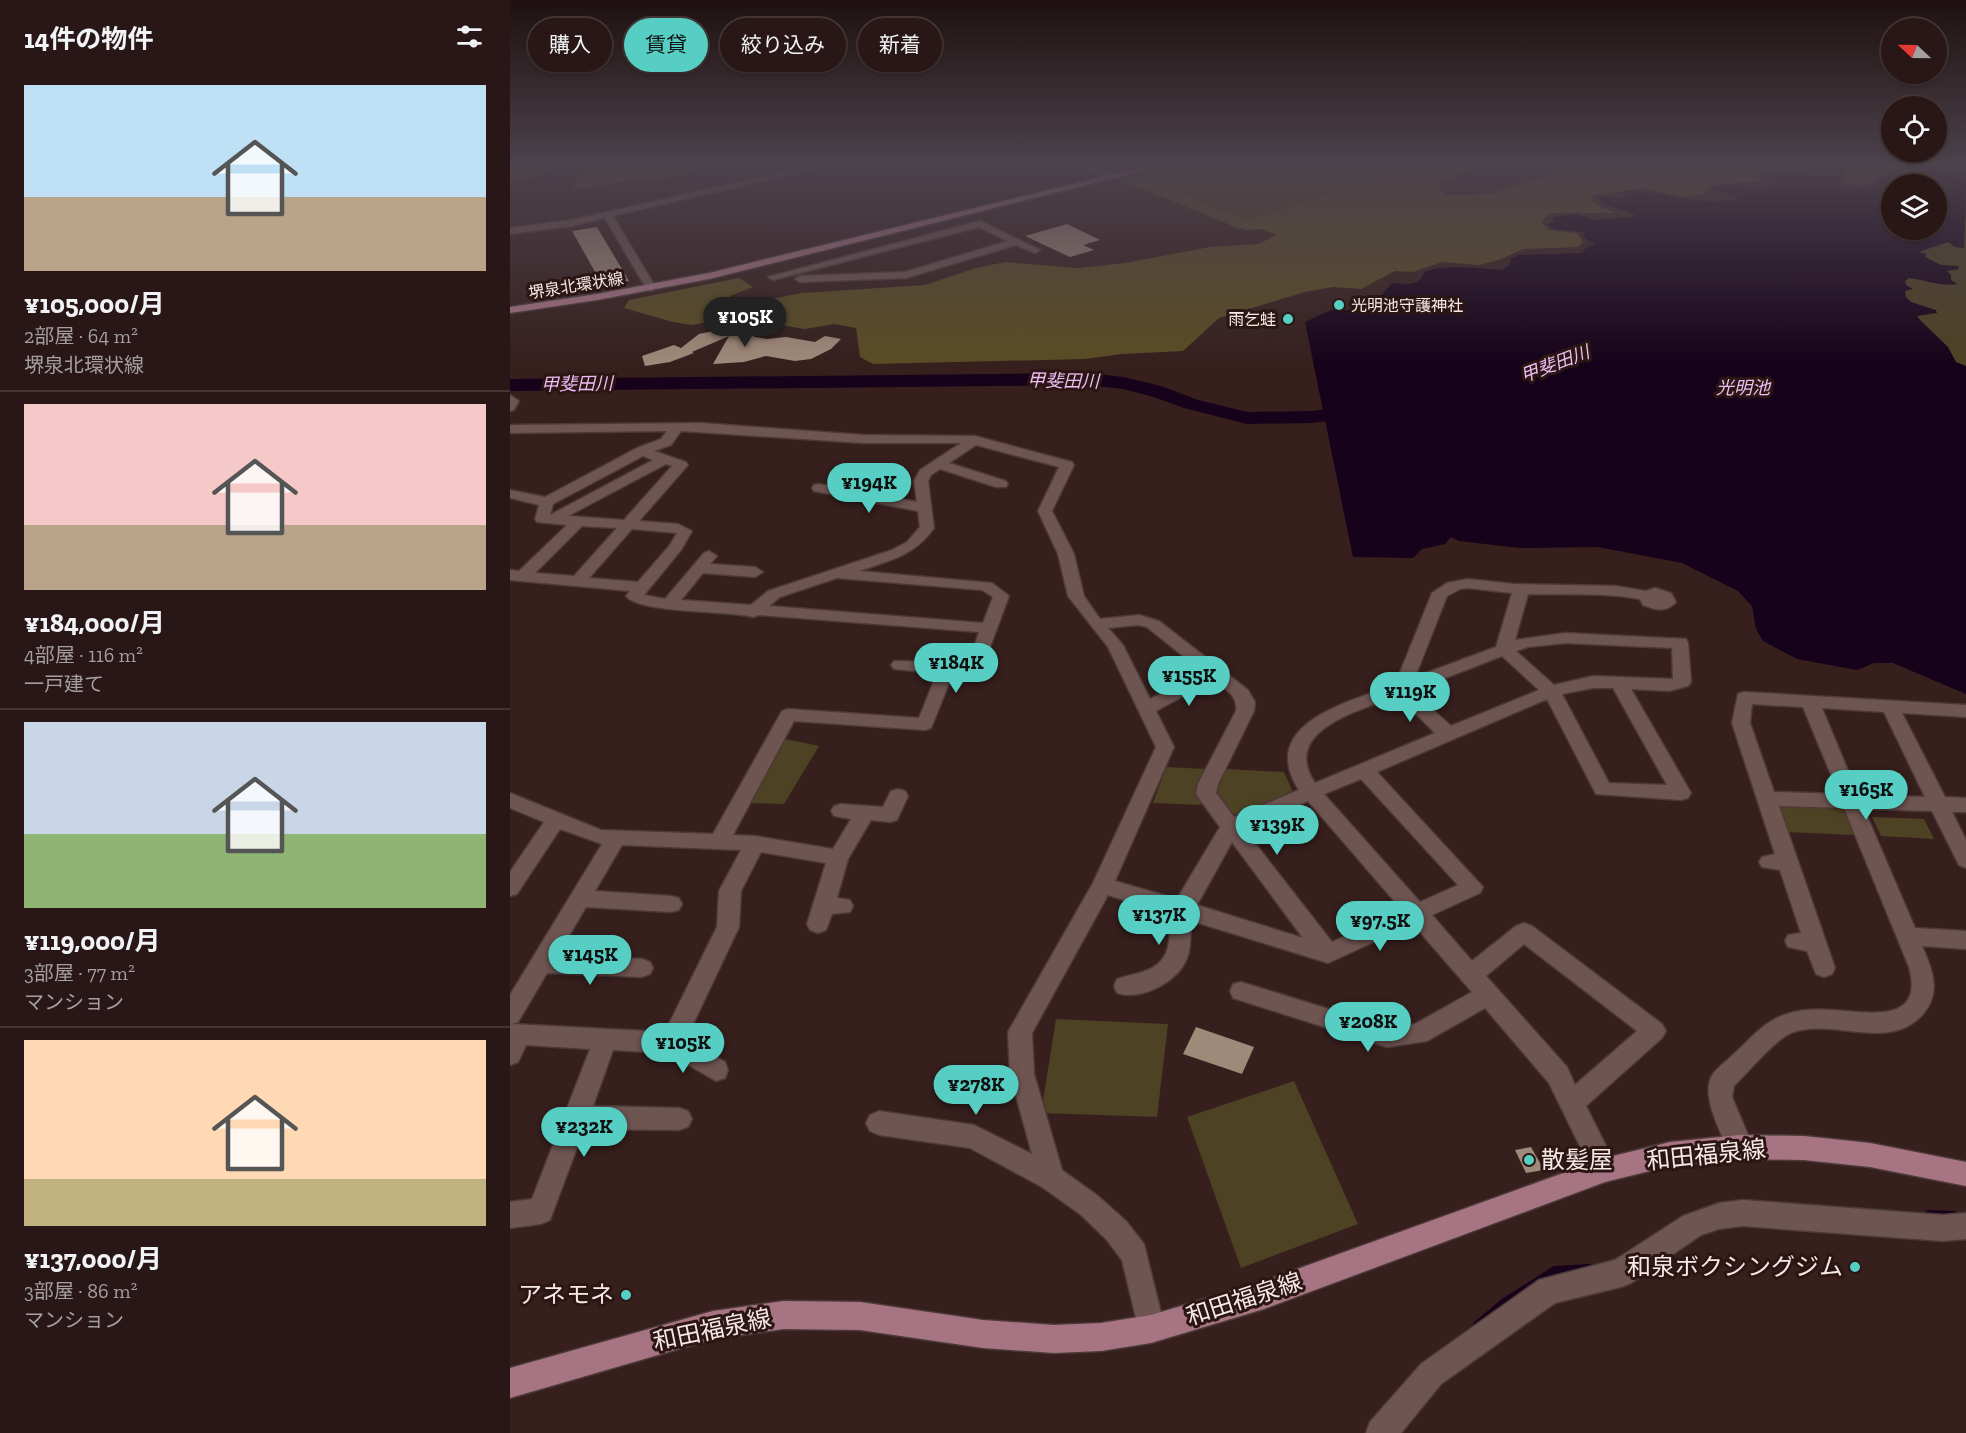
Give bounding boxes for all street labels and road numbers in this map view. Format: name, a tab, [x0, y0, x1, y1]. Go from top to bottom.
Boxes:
street label: 堺泉北環状線	[527, 269, 625, 302]
street label: 和田福泉線	[1645, 1134, 1767, 1175]
street label: 和田福泉線	[1182, 1266, 1305, 1331]
street label: 和田福泉線	[650, 1303, 774, 1356]

